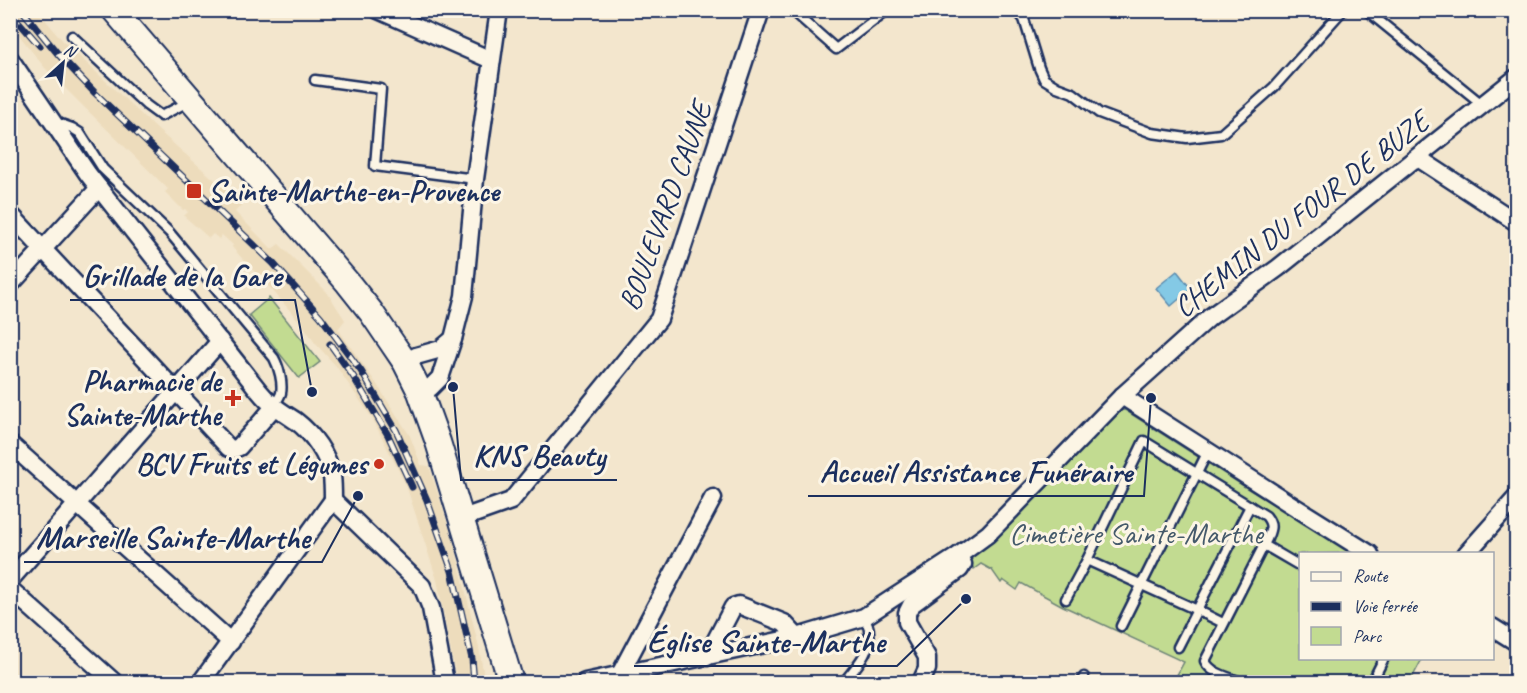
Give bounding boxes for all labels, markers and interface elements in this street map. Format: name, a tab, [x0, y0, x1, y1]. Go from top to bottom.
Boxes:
north arrow	[33, 33, 93, 93]
text: N	[60, 39, 81, 63]
street label: BOULEVARD CAUNE	[610, 93, 722, 315]
street label: CHEMIN DU FOUR DE BUZE	[1166, 100, 1439, 326]
place label: Sainte-Marthe-en-Provence	[208, 172, 501, 210]
marker: Sainte-Marthe-en-Provence	[185, 182, 203, 200]
callout: Grillade de la Gare	[70, 250, 295, 300]
text: Grillade de la Gare	[83, 255, 285, 296]
place label: Pharmacie de Sainte-Marthe	[64, 362, 223, 434]
marker: Pharmacie de Sainte-Marthe	[226, 391, 240, 405]
callout: KNS Beauty	[461, 430, 617, 480]
text: KNS Beauty	[473, 435, 608, 476]
place label: BCV Fruits et Légumes	[136, 445, 370, 483]
callout: Accueil Assistance Funéraire	[808, 446, 1144, 496]
text: Accueil Assistance Funéraire	[820, 451, 1134, 492]
marker: BCV Fruits et Légumes	[372, 457, 386, 471]
callout: Marseille Sainte-Marthe	[24, 512, 322, 562]
park label: Cimetière Sainte-Marthe	[1009, 514, 1265, 552]
text: Marseille Sainte-Marthe	[36, 517, 312, 558]
legend	[1299, 552, 1494, 660]
text: Route	[1353, 565, 1388, 587]
text: Voie ferrée	[1353, 595, 1418, 617]
callout: Église Sainte-Marthe	[634, 616, 897, 666]
text: Église Sainte-Marthe	[647, 621, 887, 662]
text: Parc	[1353, 625, 1382, 647]

